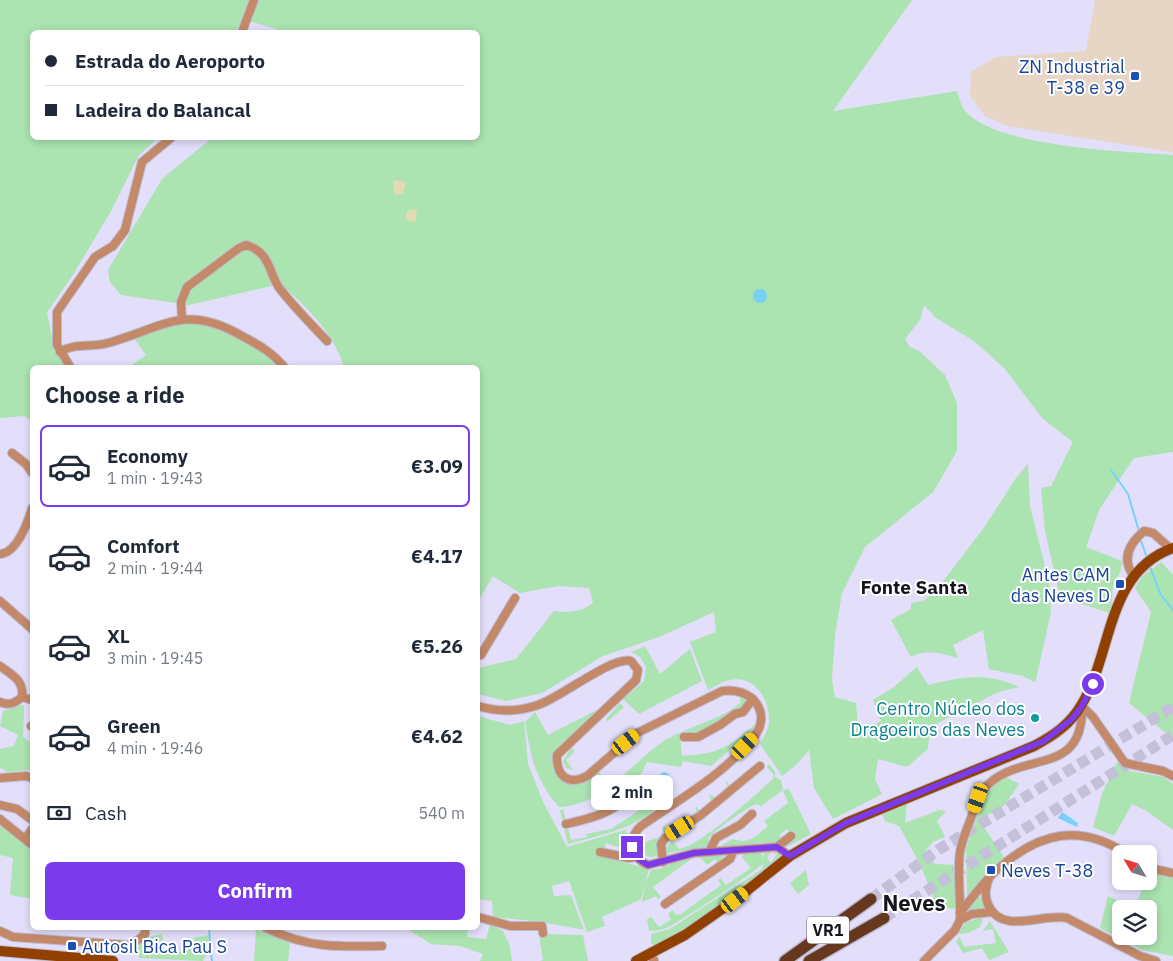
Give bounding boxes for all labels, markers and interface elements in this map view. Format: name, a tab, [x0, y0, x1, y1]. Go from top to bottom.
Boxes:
text: Estrada do Aeroporto	[75, 49, 265, 73]
place label: ZN Industrial T-38 e 39	[1019, 55, 1125, 99]
marker: ZN Industrial T-38 e 39	[1129, 70, 1141, 82]
text: Ladeira do Balancal	[75, 98, 251, 122]
text: Choose a ride	[45, 380, 185, 409]
icon: car	[47, 444, 92, 489]
text: Economy	[107, 444, 188, 468]
text: €3.09	[411, 454, 463, 478]
text: 1 min · 19:43	[107, 468, 203, 488]
icon: car	[47, 534, 92, 579]
text: Comfort	[107, 534, 180, 558]
text: €4.17	[411, 544, 463, 568]
text: 2 min · 19:44	[107, 558, 203, 578]
place label: Antes CAM das Neves D	[1011, 563, 1110, 607]
district label: Fonte Santa	[861, 575, 968, 599]
marker: Antes CAM das Neves D	[1114, 578, 1126, 590]
icon: car	[47, 624, 92, 669]
text: XL	[107, 624, 130, 648]
text: €5.26	[411, 634, 463, 658]
text: 3 min · 19:45	[107, 648, 203, 668]
route start	[1082, 673, 1104, 695]
place label: Centro Núcleo dos Dragoeiros das Neves	[850, 697, 1025, 741]
marker: Centro Núcleo dos Dragoeiros das Neves	[1029, 712, 1041, 724]
icon: car	[47, 714, 92, 759]
text: Green	[107, 714, 161, 738]
text: €4.62	[411, 724, 463, 748]
car	[609, 727, 642, 757]
car	[729, 730, 760, 762]
text: 4 min · 19:46	[107, 738, 203, 758]
callout: 2 min	[591, 774, 673, 810]
car	[966, 781, 989, 815]
text: 2 min	[611, 782, 653, 802]
icon: cash	[45, 799, 73, 827]
text: Cash	[85, 801, 127, 825]
text: 540 m	[418, 803, 465, 823]
car	[663, 814, 696, 842]
route end	[621, 836, 643, 858]
north arrow	[1112, 845, 1158, 890]
map controls	[1112, 845, 1157, 945]
place label: Neves T-38	[1001, 859, 1093, 882]
button: Confirm	[45, 862, 465, 920]
marker: Neves T-38	[985, 864, 997, 876]
car	[718, 885, 751, 915]
district label: Neves	[882, 888, 946, 917]
button: layers	[1112, 900, 1157, 945]
road number: VR1	[807, 916, 849, 944]
place label: Autosil Bica Pau S	[82, 935, 227, 958]
marker: Autosil Bica Pau S	[66, 940, 78, 952]

